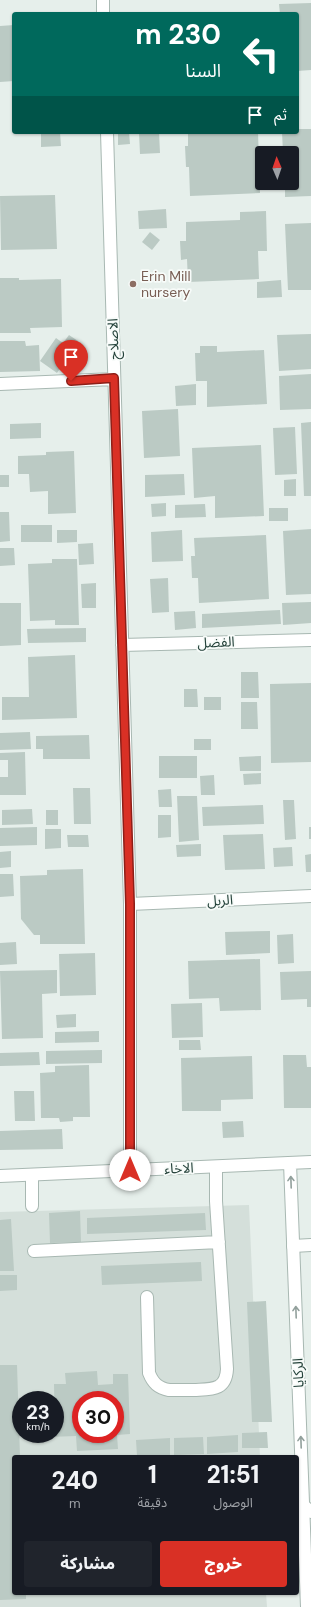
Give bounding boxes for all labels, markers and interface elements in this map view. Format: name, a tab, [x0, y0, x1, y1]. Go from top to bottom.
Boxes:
text: 230 m	[135, 16, 221, 53]
icon: left	[235, 28, 287, 80]
text: السنا	[185, 59, 221, 83]
icon: arrive	[244, 104, 266, 126]
text: ثم	[274, 105, 287, 125]
north arrow	[255, 146, 299, 190]
map controls	[255, 146, 299, 190]
place label: Erin Mill nursery	[141, 267, 191, 301]
marker: Erin Mill nursery	[128, 279, 138, 289]
street label: الاصلاح	[103, 318, 125, 360]
pin	[54, 340, 88, 381]
icon: arrive	[60, 346, 82, 368]
street label: الفضل	[197, 632, 235, 652]
street label: الربل	[206, 890, 234, 910]
position arrow	[109, 1149, 151, 1191]
street label: الاخاء	[164, 1158, 194, 1178]
one-way arrow	[287, 1176, 294, 1189]
one-way arrow	[292, 1306, 299, 1319]
street label: الركايا	[288, 1358, 308, 1388]
speed limit sign: 30	[72, 1391, 124, 1443]
text: 23	[26, 1399, 50, 1425]
text: km/h	[26, 1420, 50, 1433]
one-way arrow	[297, 1436, 305, 1449]
text: 1	[148, 1459, 157, 1490]
text: 21:51	[207, 1459, 259, 1490]
text: 240	[52, 1465, 98, 1496]
text: دقيقة	[138, 1494, 167, 1511]
text: الوصول	[213, 1494, 253, 1511]
text: m	[69, 1495, 81, 1512]
button: مشاركة	[24, 1541, 152, 1587]
button: خروج	[160, 1541, 287, 1587]

